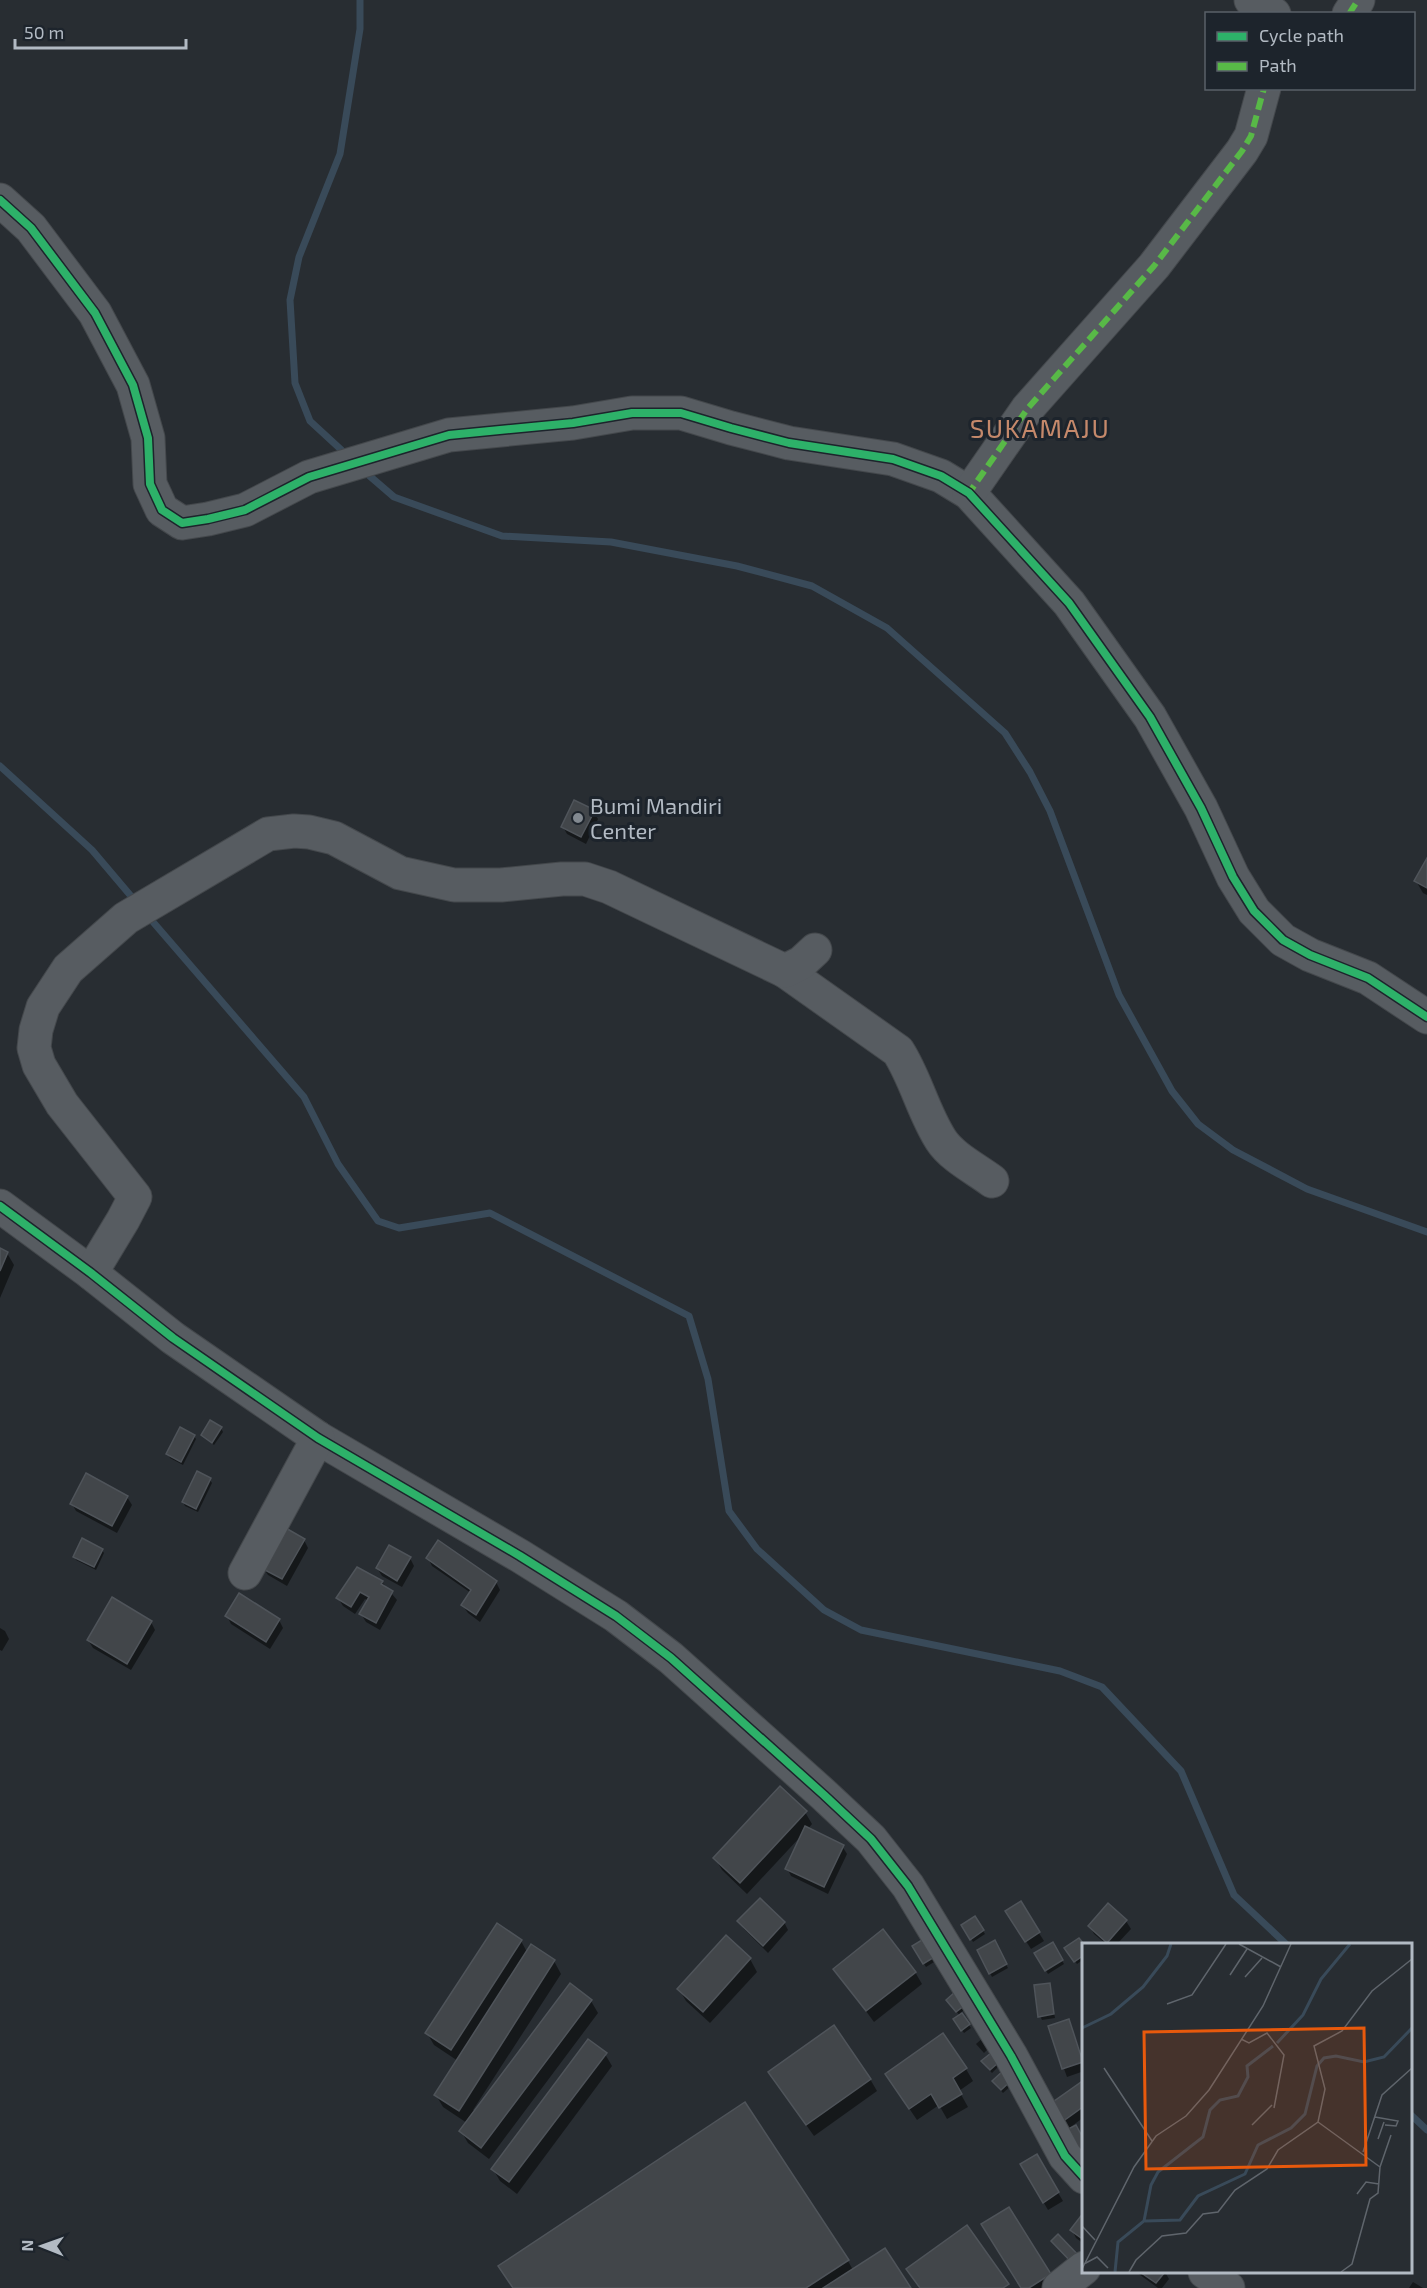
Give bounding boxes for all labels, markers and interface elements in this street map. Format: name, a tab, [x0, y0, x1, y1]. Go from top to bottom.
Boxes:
scale bar	[15, 12, 186, 50]
legend	[1205, 12, 1415, 90]
text: 50 m	[24, 21, 64, 43]
text: Cycle path	[1259, 24, 1344, 46]
text: Path	[1259, 54, 1297, 76]
district label: SUKAMAJU	[970, 412, 1110, 443]
place label: Bumi Mandiri Center	[590, 792, 722, 843]
marker: Bumi Mandiri Center	[571, 811, 585, 825]
inset map	[1082, 1943, 1412, 2273]
north arrow	[12, 2216, 72, 2276]
text: N	[17, 2240, 36, 2252]

